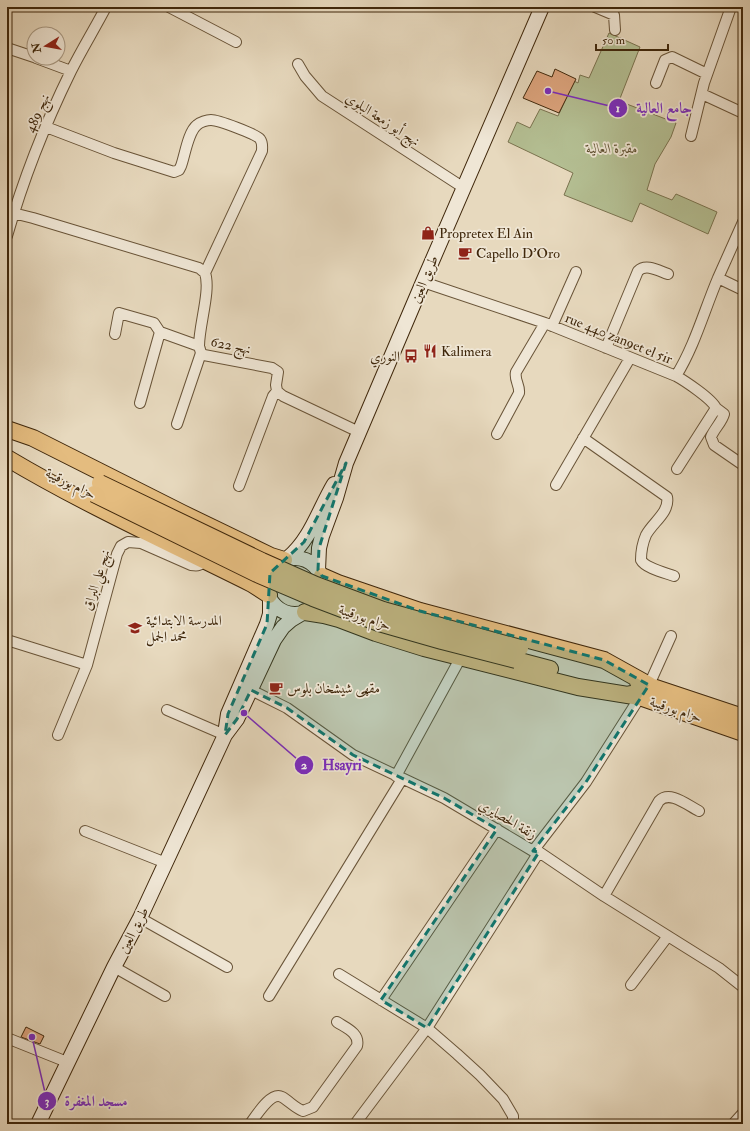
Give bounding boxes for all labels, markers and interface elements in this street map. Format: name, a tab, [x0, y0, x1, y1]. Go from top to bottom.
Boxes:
north arrow	[26, 26, 66, 66]
scale bar	[596, 26, 668, 52]
text: 50 m	[602, 33, 626, 48]
text: N	[29, 41, 44, 55]
street label: نهج أبو زمعة البلوي	[340, 87, 424, 153]
street label: نهج 489	[21, 91, 57, 137]
callout: جامع العالية	[608, 95, 700, 122]
text: جامع العالية	[636, 99, 692, 122]
text: 1	[616, 101, 620, 116]
park label: مقبرة العالية	[584, 140, 638, 157]
shop icon: Propretex El Ain	[420, 225, 436, 241]
place label: Propretex El Ain	[439, 225, 533, 243]
cafe icon: Capello D'Oro	[457, 245, 473, 261]
place label: Capello D'Oro	[476, 245, 560, 263]
street label: طريق العين	[407, 253, 442, 305]
street label: rue 440 zan9et el 5ir	[563, 309, 676, 368]
street label: نهج 622	[208, 333, 253, 362]
restaurant icon: Kalimera	[422, 343, 438, 359]
place label: Kalimera	[441, 343, 492, 360]
place label: النوري	[370, 348, 400, 368]
bus stop icon: النوري	[403, 348, 419, 364]
street label: حزام بورقيبة	[41, 464, 99, 507]
street label: نهج علي البراق	[79, 548, 118, 614]
street label: حزام بورقيبة	[335, 601, 393, 638]
place label: المدرسة الابتدائية محمد الجمل	[146, 612, 222, 647]
school or university icon: المدرسة الابتدائية محمد الجمل	[127, 620, 143, 636]
cafe icon: مقهى شيشخان بلوس	[268, 680, 284, 696]
place label: مقهى شيشخان بلوس	[287, 680, 380, 698]
street label: حزام بورقيبة	[646, 693, 704, 730]
callout: Hsayri	[294, 751, 370, 778]
text: Hsayri	[322, 756, 362, 776]
text: 2	[301, 758, 307, 773]
street label: زنقة الحصايري	[474, 796, 540, 845]
street label: طريق العين	[115, 904, 152, 956]
callout: مسجد المغفرة	[37, 1088, 136, 1115]
text: مسجد المغفرة	[64, 1092, 128, 1111]
text: 3	[45, 1094, 50, 1109]

